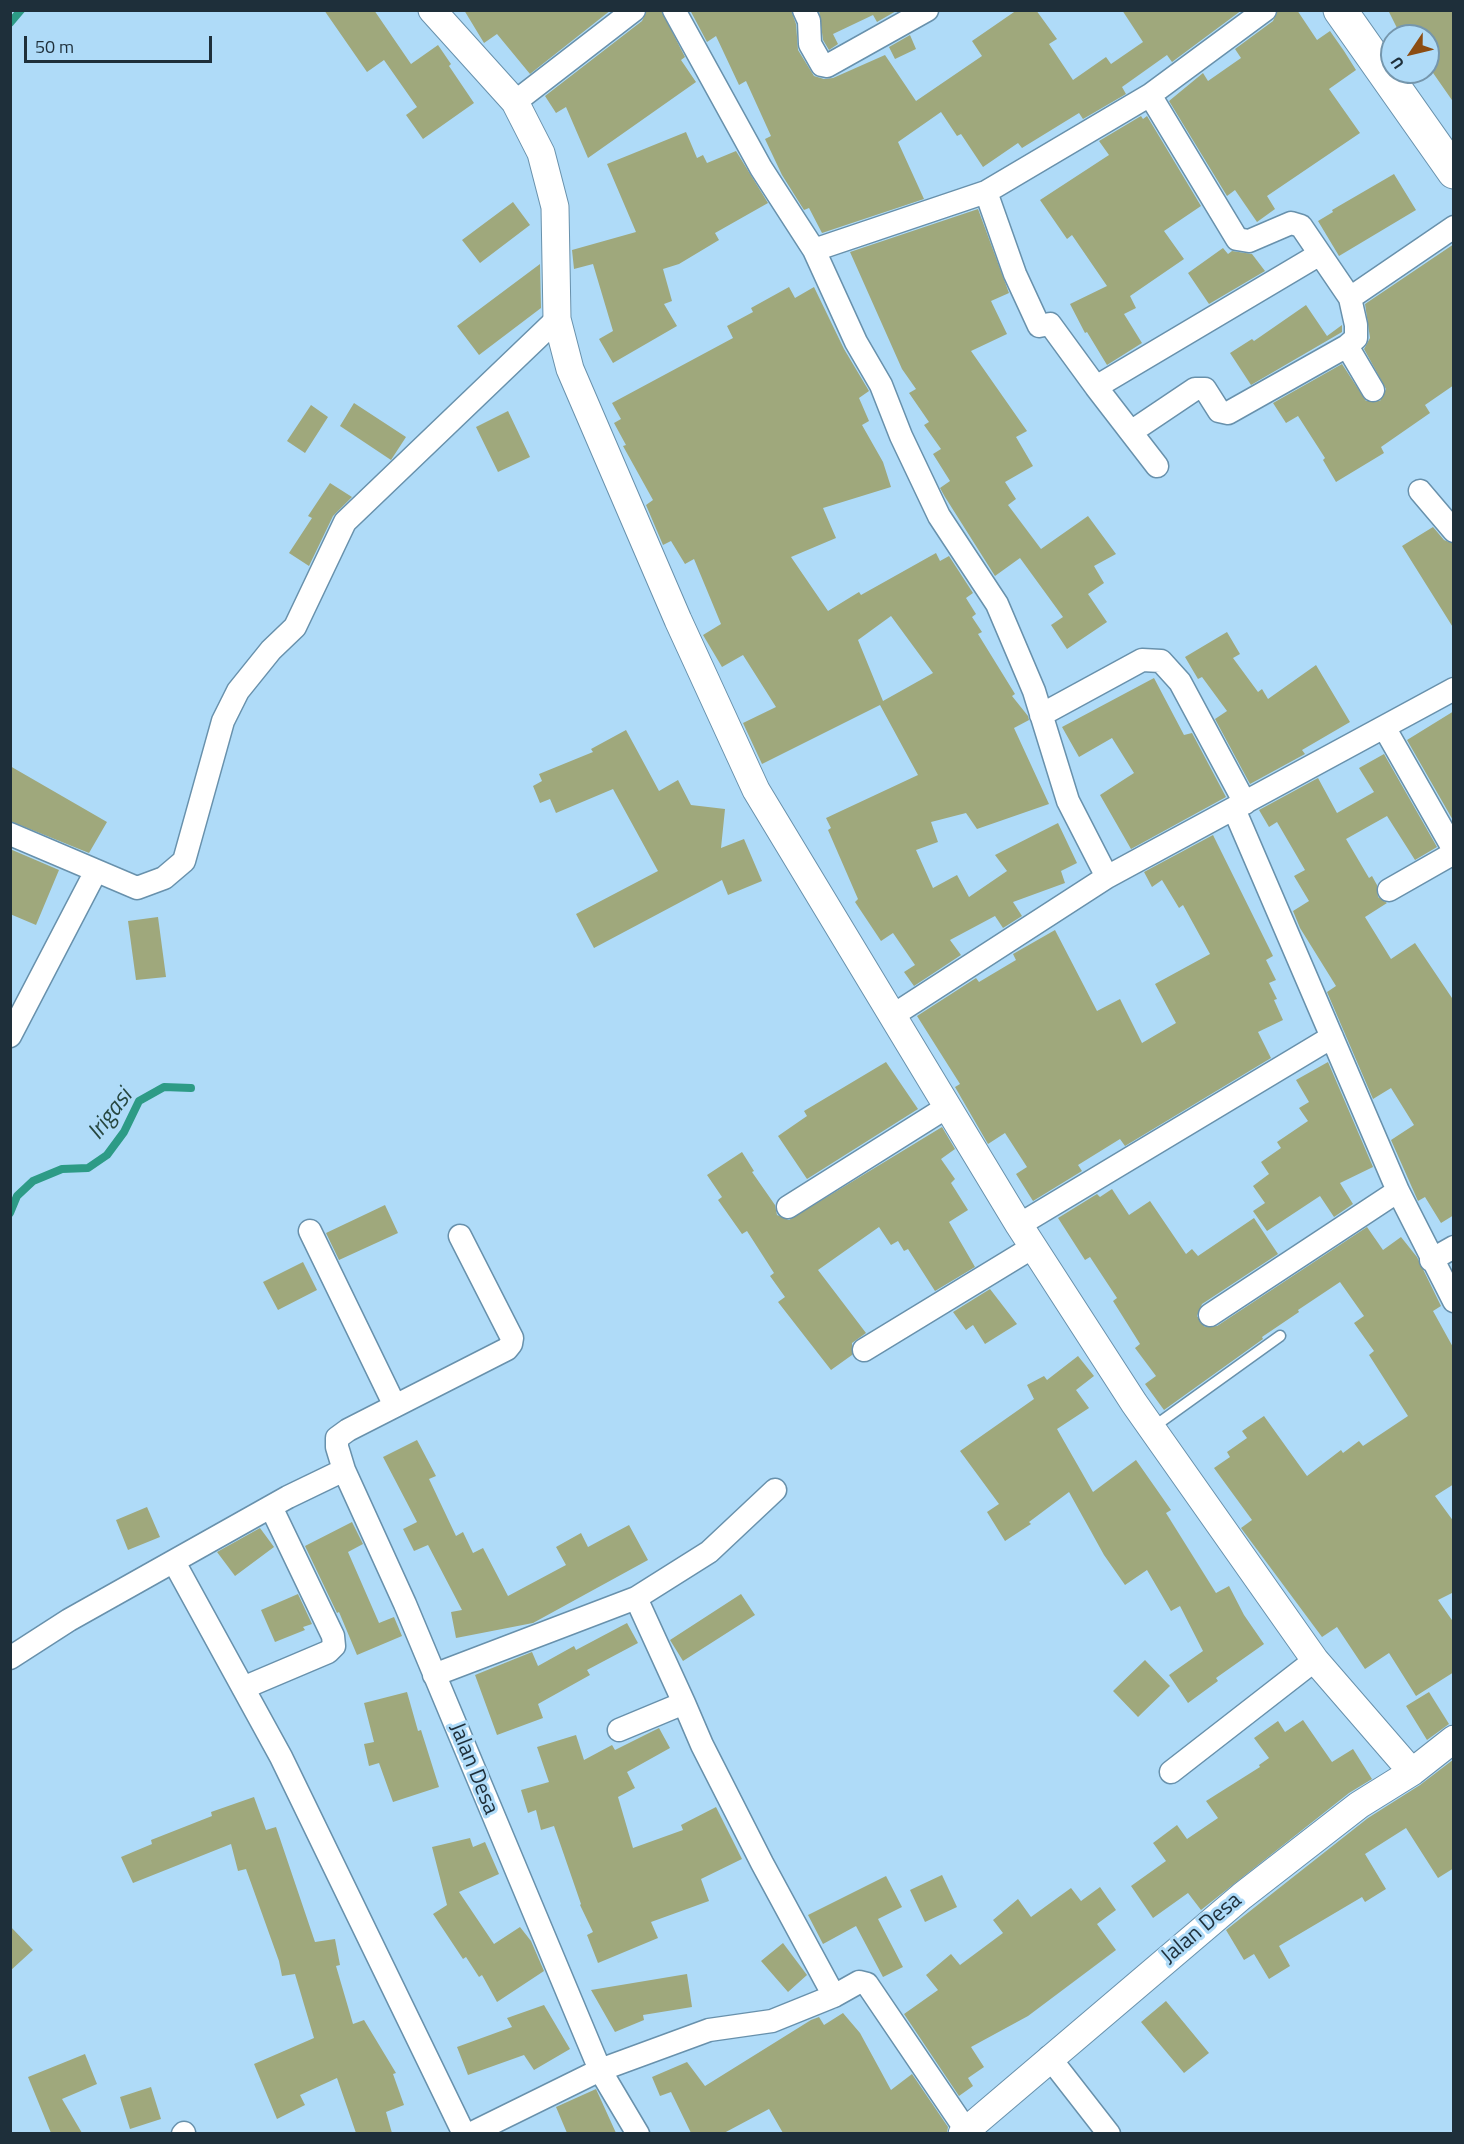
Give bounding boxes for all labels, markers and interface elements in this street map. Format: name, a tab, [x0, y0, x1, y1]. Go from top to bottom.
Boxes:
scale bar	[27, 24, 214, 62]
north arrow	[1380, 24, 1440, 84]
text: 50 m	[35, 33, 74, 60]
text: U	[1384, 52, 1410, 74]
water label: Irigasi	[82, 1084, 140, 1146]
street label: Jalan Desa	[443, 1719, 503, 1819]
street label: Jalan Desa	[1156, 1888, 1248, 1970]

